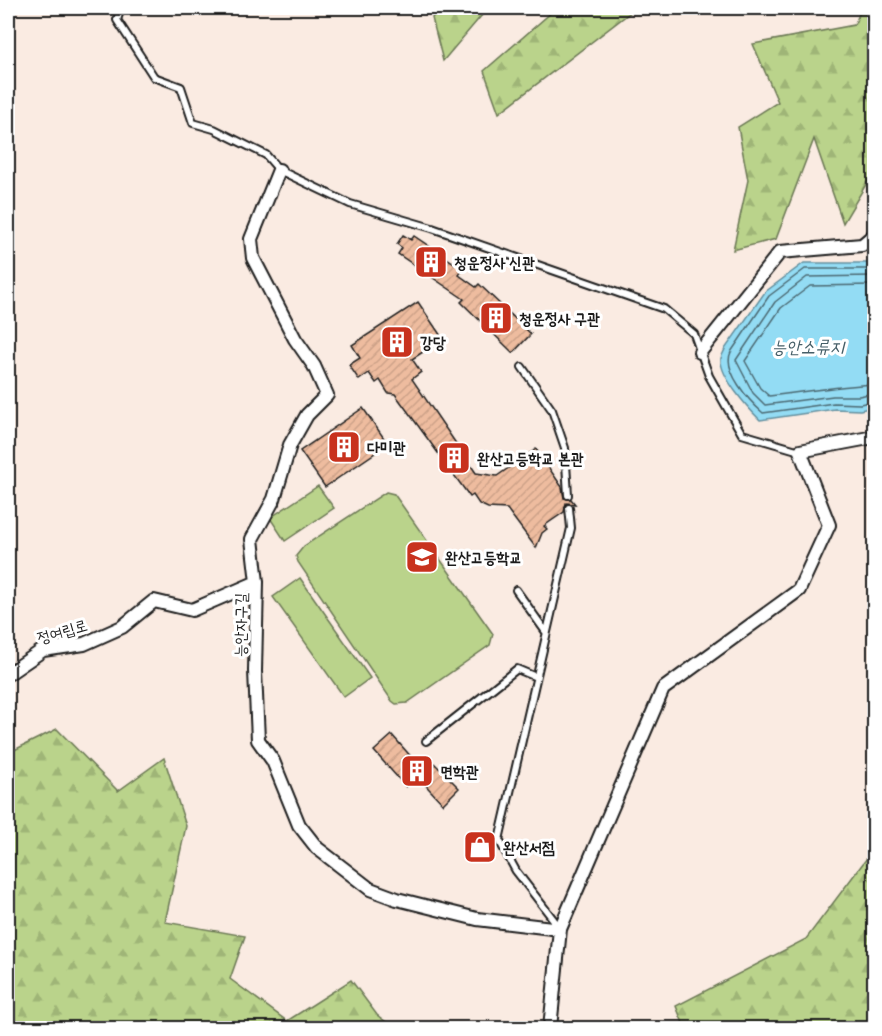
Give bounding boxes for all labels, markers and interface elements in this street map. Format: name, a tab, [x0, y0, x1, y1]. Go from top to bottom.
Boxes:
building icon: 청운정사 신관	[413, 244, 449, 280]
place label: 청운정사 신관	[454, 251, 535, 273]
building icon: 청운정사 구관	[478, 300, 514, 336]
place label: 청운정사 구관	[519, 307, 600, 329]
building icon: 강당	[379, 324, 415, 360]
place label: 강당	[420, 331, 446, 353]
water label: 능안소류지	[772, 334, 847, 359]
building icon: 다미관	[326, 429, 362, 465]
place label: 다미관	[367, 436, 406, 458]
building icon: 완산고등학교 본관	[436, 440, 472, 476]
place label: 완산고등학교 본관	[477, 447, 584, 469]
school or university icon: 완산고등학교	[404, 539, 440, 575]
place label: 완산고등학교	[445, 546, 522, 568]
street label: 능안자구길	[228, 593, 252, 657]
street label: 정여립로	[34, 613, 90, 649]
building icon: 면학관	[399, 753, 435, 789]
place label: 면학관	[440, 760, 479, 782]
shop icon: 완산서점	[462, 829, 498, 865]
place label: 완산서점	[503, 836, 555, 858]

